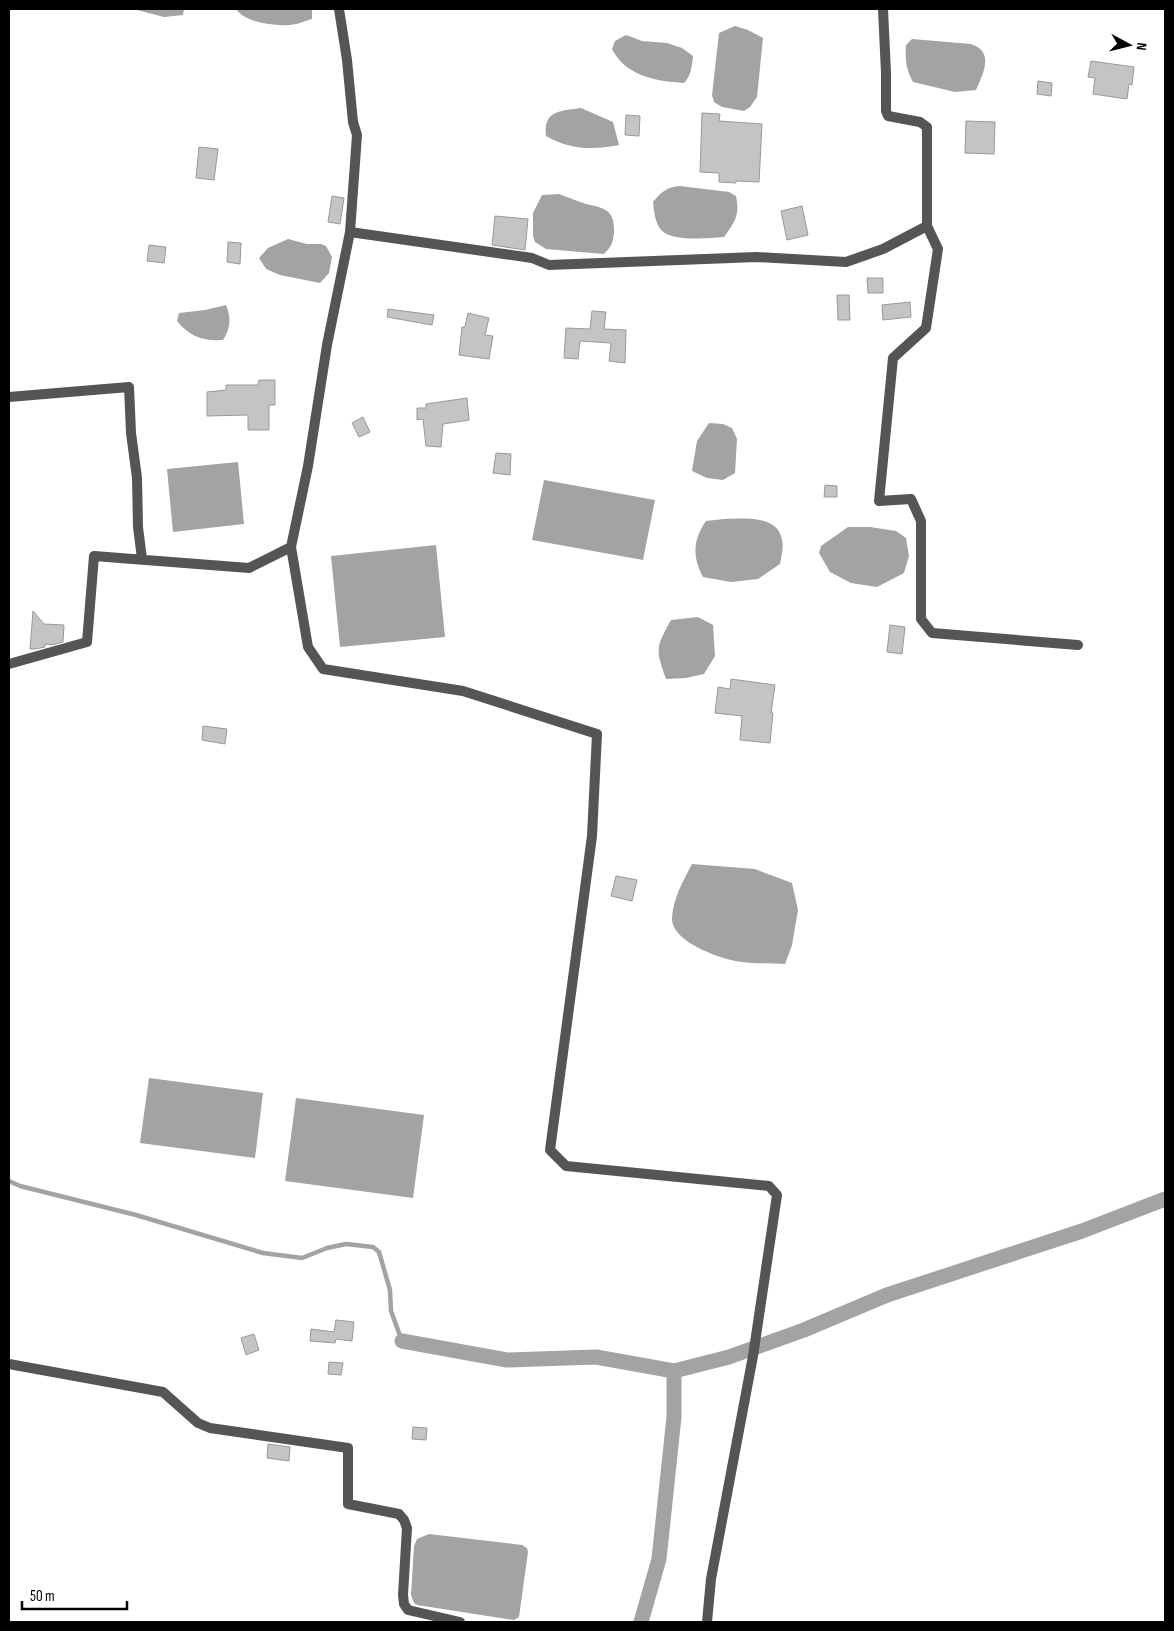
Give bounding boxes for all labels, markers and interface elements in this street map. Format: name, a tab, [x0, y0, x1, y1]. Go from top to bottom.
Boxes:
north arrow	[1104, 20, 1154, 70]
text: N	[1133, 42, 1150, 51]
scale bar	[22, 1578, 128, 1610]
text: 50 m	[30, 1587, 55, 1606]

